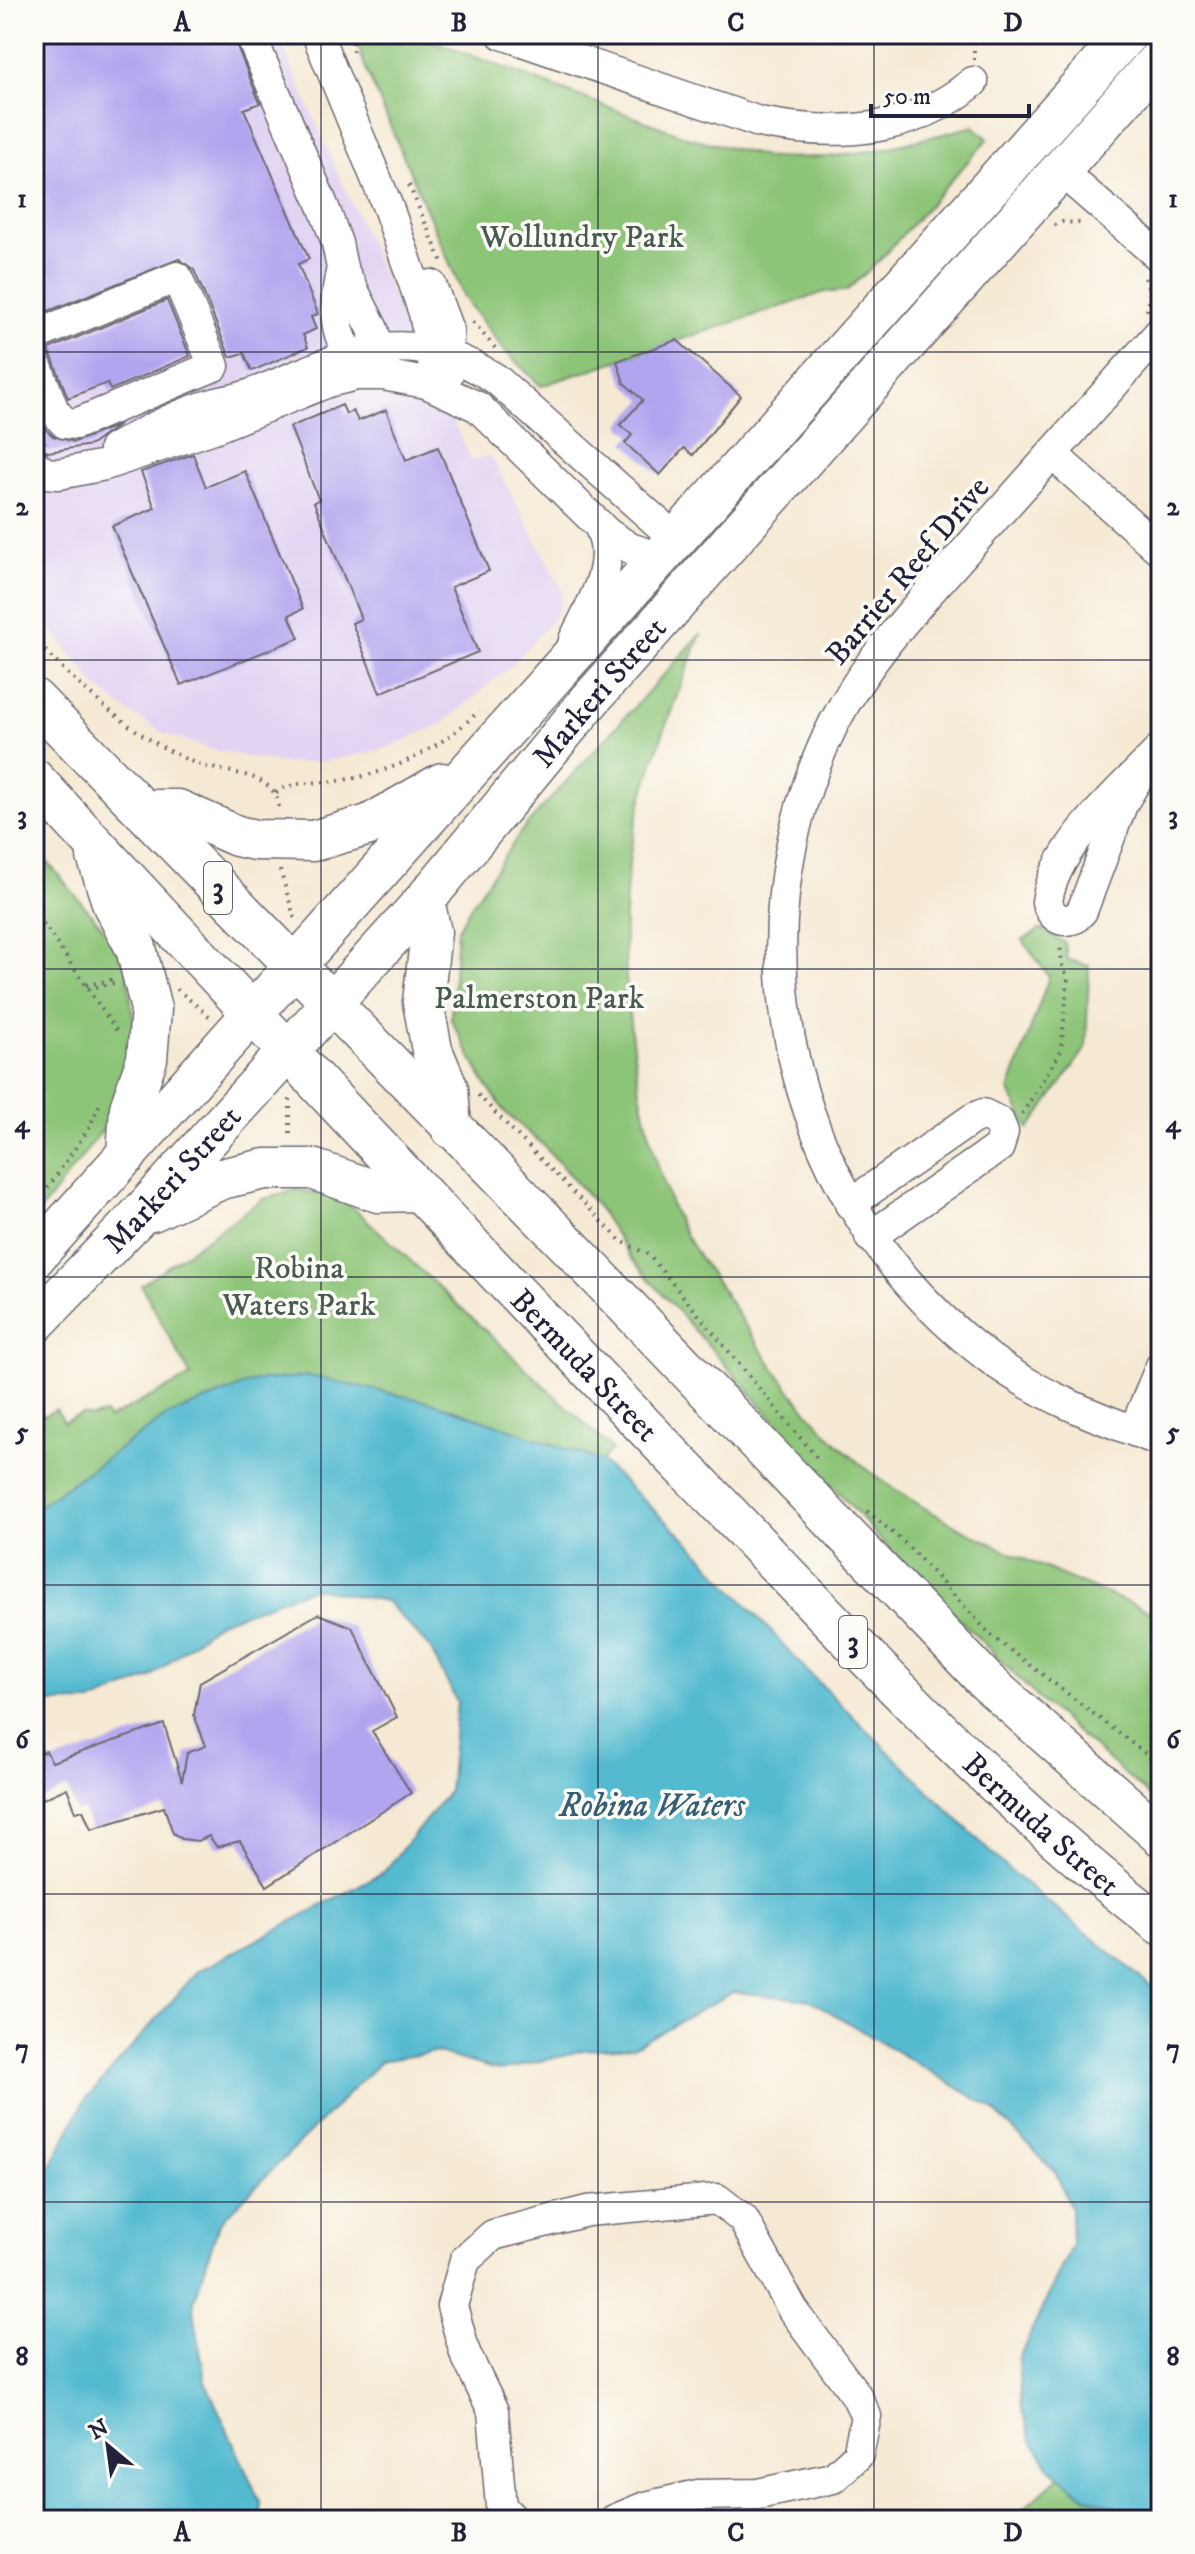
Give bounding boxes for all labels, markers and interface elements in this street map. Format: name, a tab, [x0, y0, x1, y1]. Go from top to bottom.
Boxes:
text: A	[173, 7, 192, 40]
text: B	[451, 7, 467, 40]
text: C	[727, 7, 745, 40]
text: D	[1003, 7, 1023, 40]
scale bar	[871, 68, 1029, 118]
text: 50 m	[883, 82, 931, 112]
text: 1	[17, 183, 27, 216]
text: 1	[1168, 183, 1178, 216]
park label: Wollundry Park	[479, 218, 684, 258]
street label: Barrier Reef Drive	[818, 469, 999, 674]
text: 2	[16, 491, 30, 524]
text: 2	[1167, 491, 1181, 524]
street label: Markeri Street	[524, 610, 676, 777]
text: 3	[17, 800, 27, 833]
text: 3	[1168, 800, 1178, 833]
road number: 3	[204, 862, 232, 914]
park label: Palmerston Park	[434, 979, 645, 1019]
street label: Markeri Street	[96, 1098, 251, 1263]
text: 4	[15, 1108, 31, 1141]
text: 4	[1166, 1108, 1182, 1141]
park label: Robina Waters Park	[221, 1249, 376, 1326]
street label: Bermuda Street	[501, 1281, 666, 1451]
text: 5	[15, 1416, 29, 1449]
text: 5	[1166, 1416, 1180, 1449]
road number: 3	[839, 1616, 867, 1668]
text: 6	[15, 1724, 30, 1757]
text: 6	[1166, 1724, 1181, 1757]
street label: Bermuda Street	[953, 1745, 1127, 1906]
water label: Robina Waters	[558, 1785, 746, 1827]
text: 7	[15, 2033, 29, 2066]
text: 7	[1166, 2033, 1180, 2066]
text: 8	[15, 2341, 29, 2374]
text: 8	[1166, 2341, 1180, 2374]
north arrow	[68, 2406, 148, 2486]
text: N	[85, 2414, 113, 2446]
text: A	[173, 2517, 192, 2550]
text: B	[451, 2517, 467, 2550]
text: C	[727, 2517, 745, 2550]
text: D	[1003, 2517, 1023, 2550]

